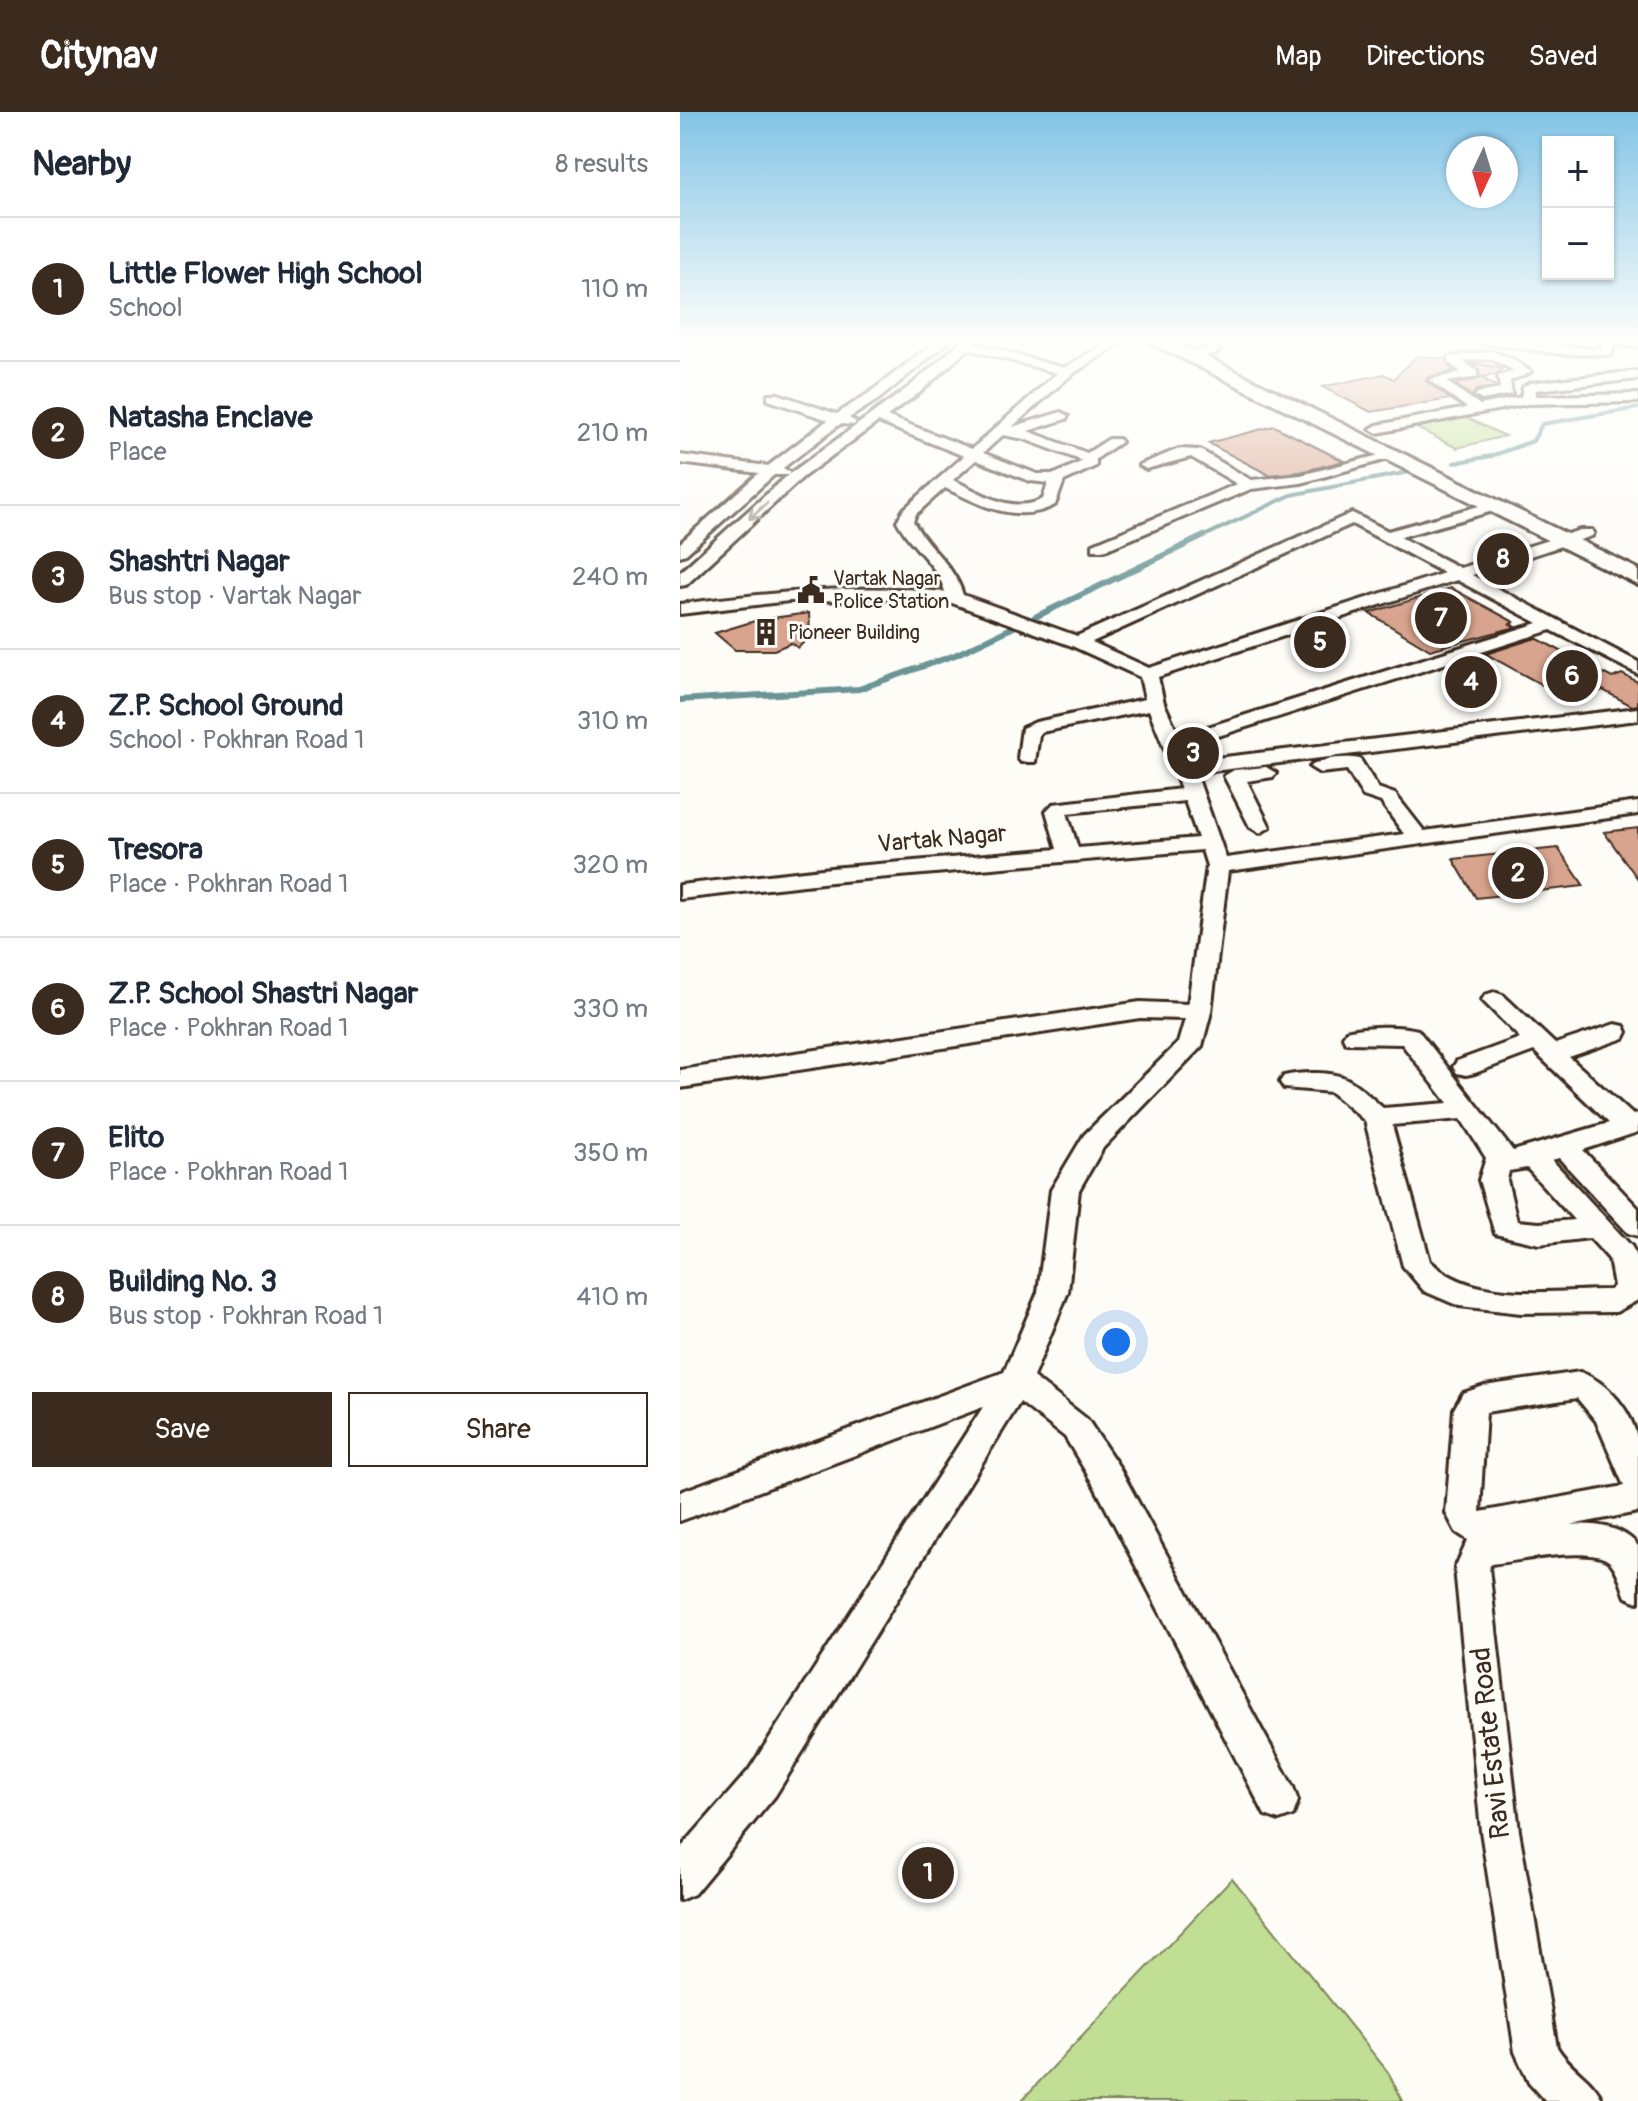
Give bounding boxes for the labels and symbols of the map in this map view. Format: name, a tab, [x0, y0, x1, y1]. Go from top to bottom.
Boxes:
north arrow	[1446, 136, 1518, 208]
one-way arrow	[748, 501, 768, 519]
pin: 8	[1477, 529, 1529, 589]
place label: Vartak Nagar Police Station	[833, 566, 949, 614]
public building icon: Vartak Nagar Police Station	[796, 575, 826, 605]
pin: 7	[1415, 588, 1467, 648]
pin: 5	[1294, 612, 1346, 672]
building icon: Pioneer Building	[751, 617, 781, 647]
place label: Pioneer Building	[788, 620, 920, 645]
pin: 6	[1546, 646, 1598, 706]
pin: 4	[1445, 652, 1497, 712]
pin: 3	[1167, 723, 1219, 783]
street label: Vartak Nagar	[876, 819, 1008, 859]
pin: 2	[1492, 843, 1544, 903]
your location	[1096, 1322, 1136, 1362]
street label: Ravi Estate Road	[1464, 1645, 1518, 1841]
pin: 1	[902, 1843, 954, 1903]

